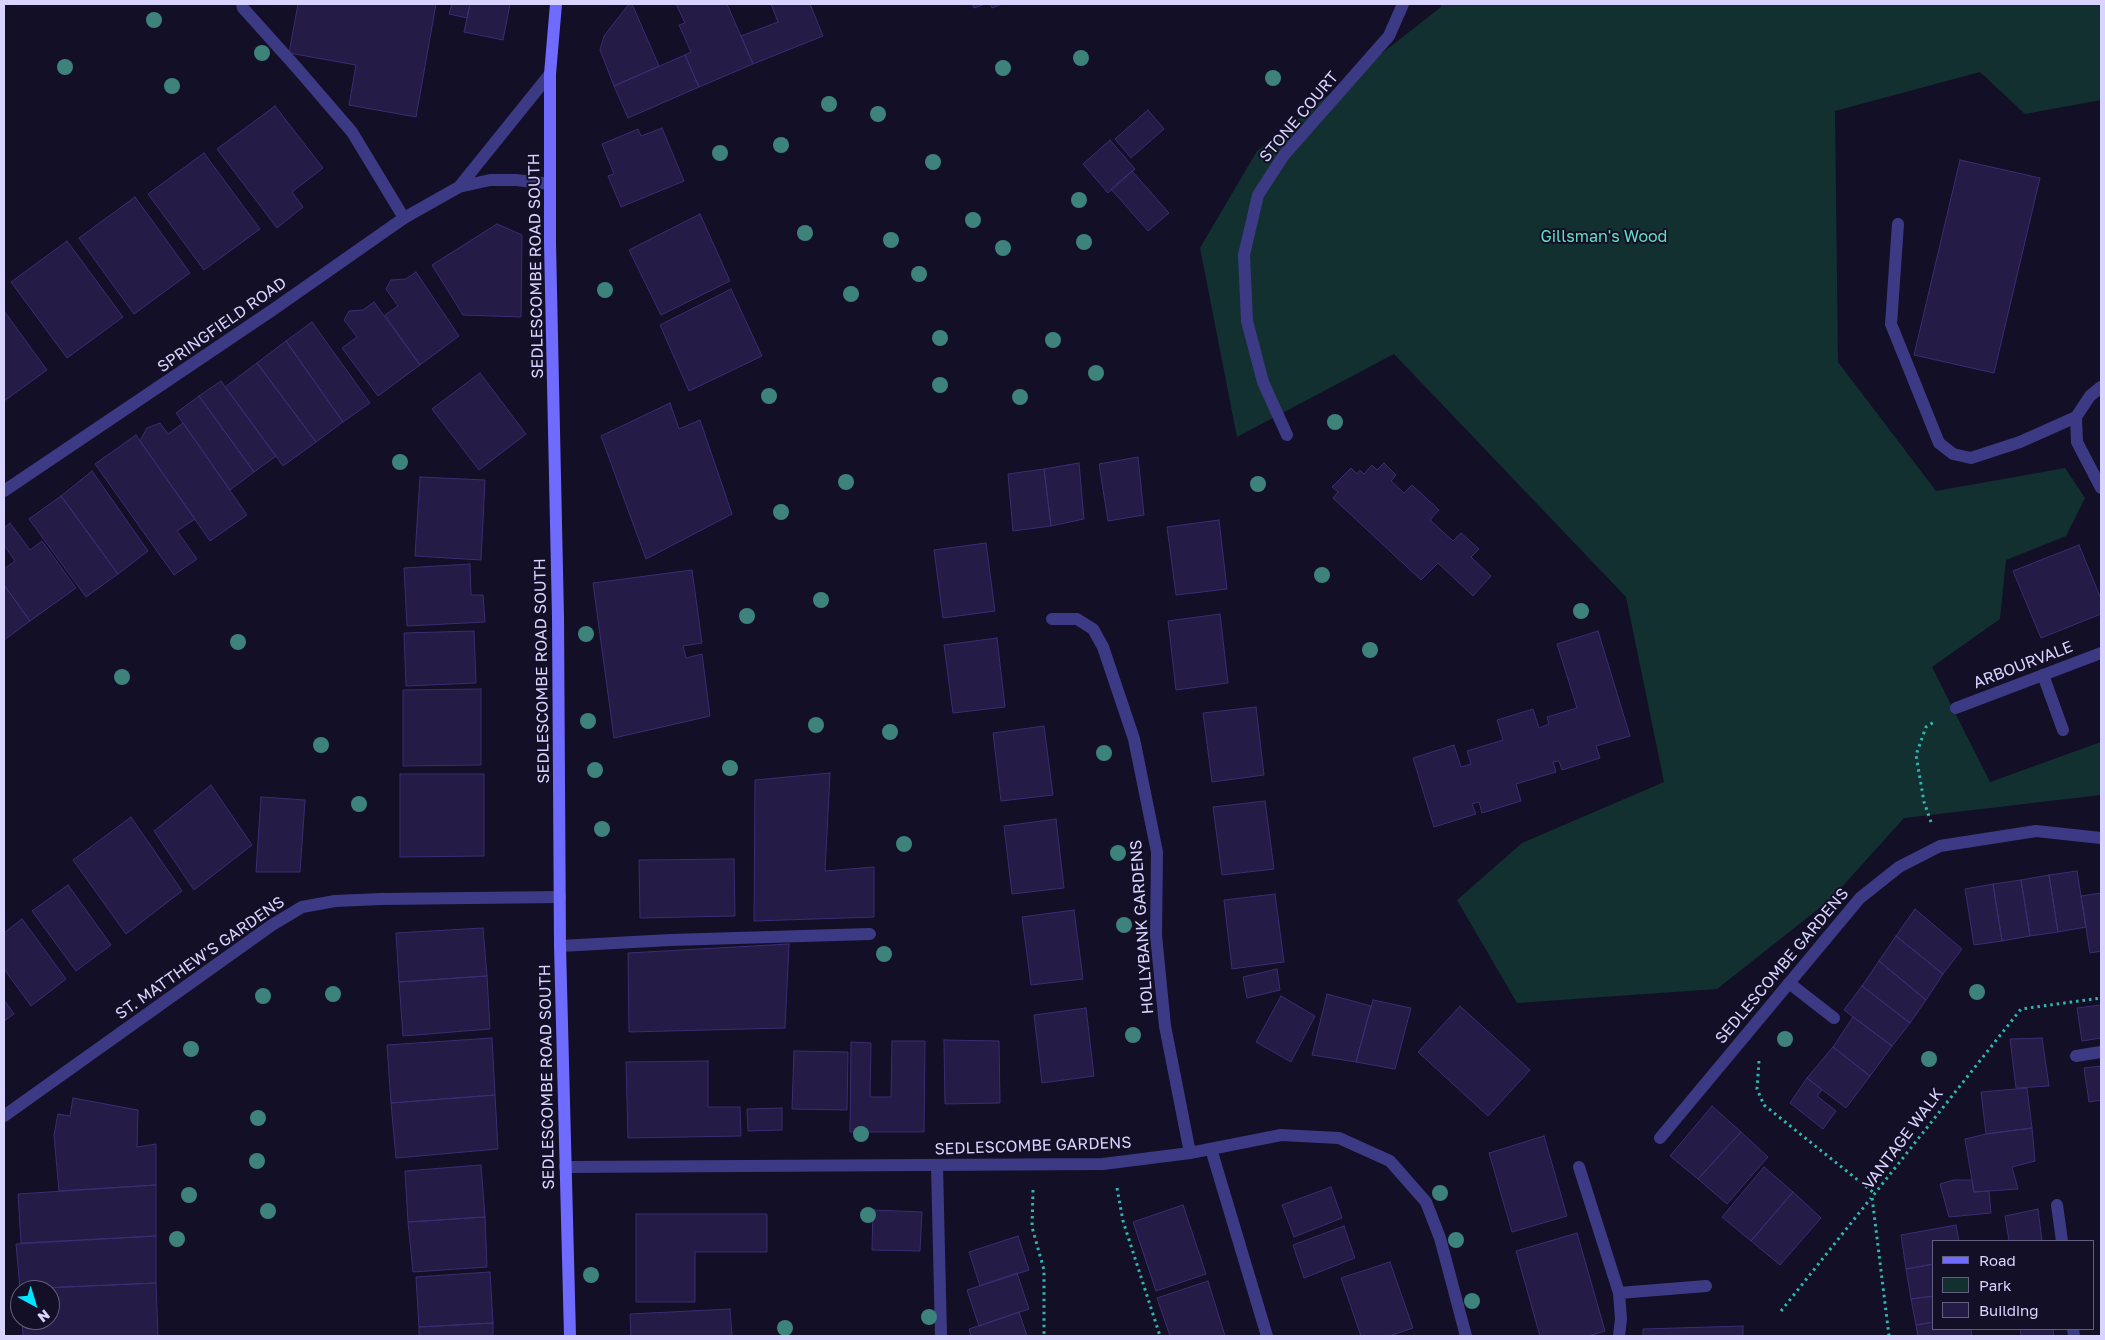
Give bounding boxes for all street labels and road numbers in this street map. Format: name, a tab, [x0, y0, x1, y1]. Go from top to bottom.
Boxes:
street label: STONE COURT	[1255, 68, 1343, 166]
street label: SEDLESCOMBE ROAD SOUTH	[524, 153, 548, 379]
street label: SPRINGFIELD ROAD	[154, 273, 290, 377]
street label: SEDLESCOMBE ROAD SOUTH	[530, 558, 554, 784]
street label: ARBOURVALE	[1970, 637, 2076, 693]
street label: HOLLYBANK GARDENS	[1126, 839, 1158, 1015]
street label: SEDLESCOMBE GARDENS	[1711, 884, 1853, 1048]
street label: ST. MATTHEW'S GARDENS	[112, 892, 288, 1024]
street label: SEDLESCOMBE ROAD SOUTH	[535, 964, 559, 1190]
street label: VANTAGE WALK	[1859, 1085, 1947, 1193]
street label: SEDLESCOMBE GARDENS	[934, 1133, 1132, 1159]

